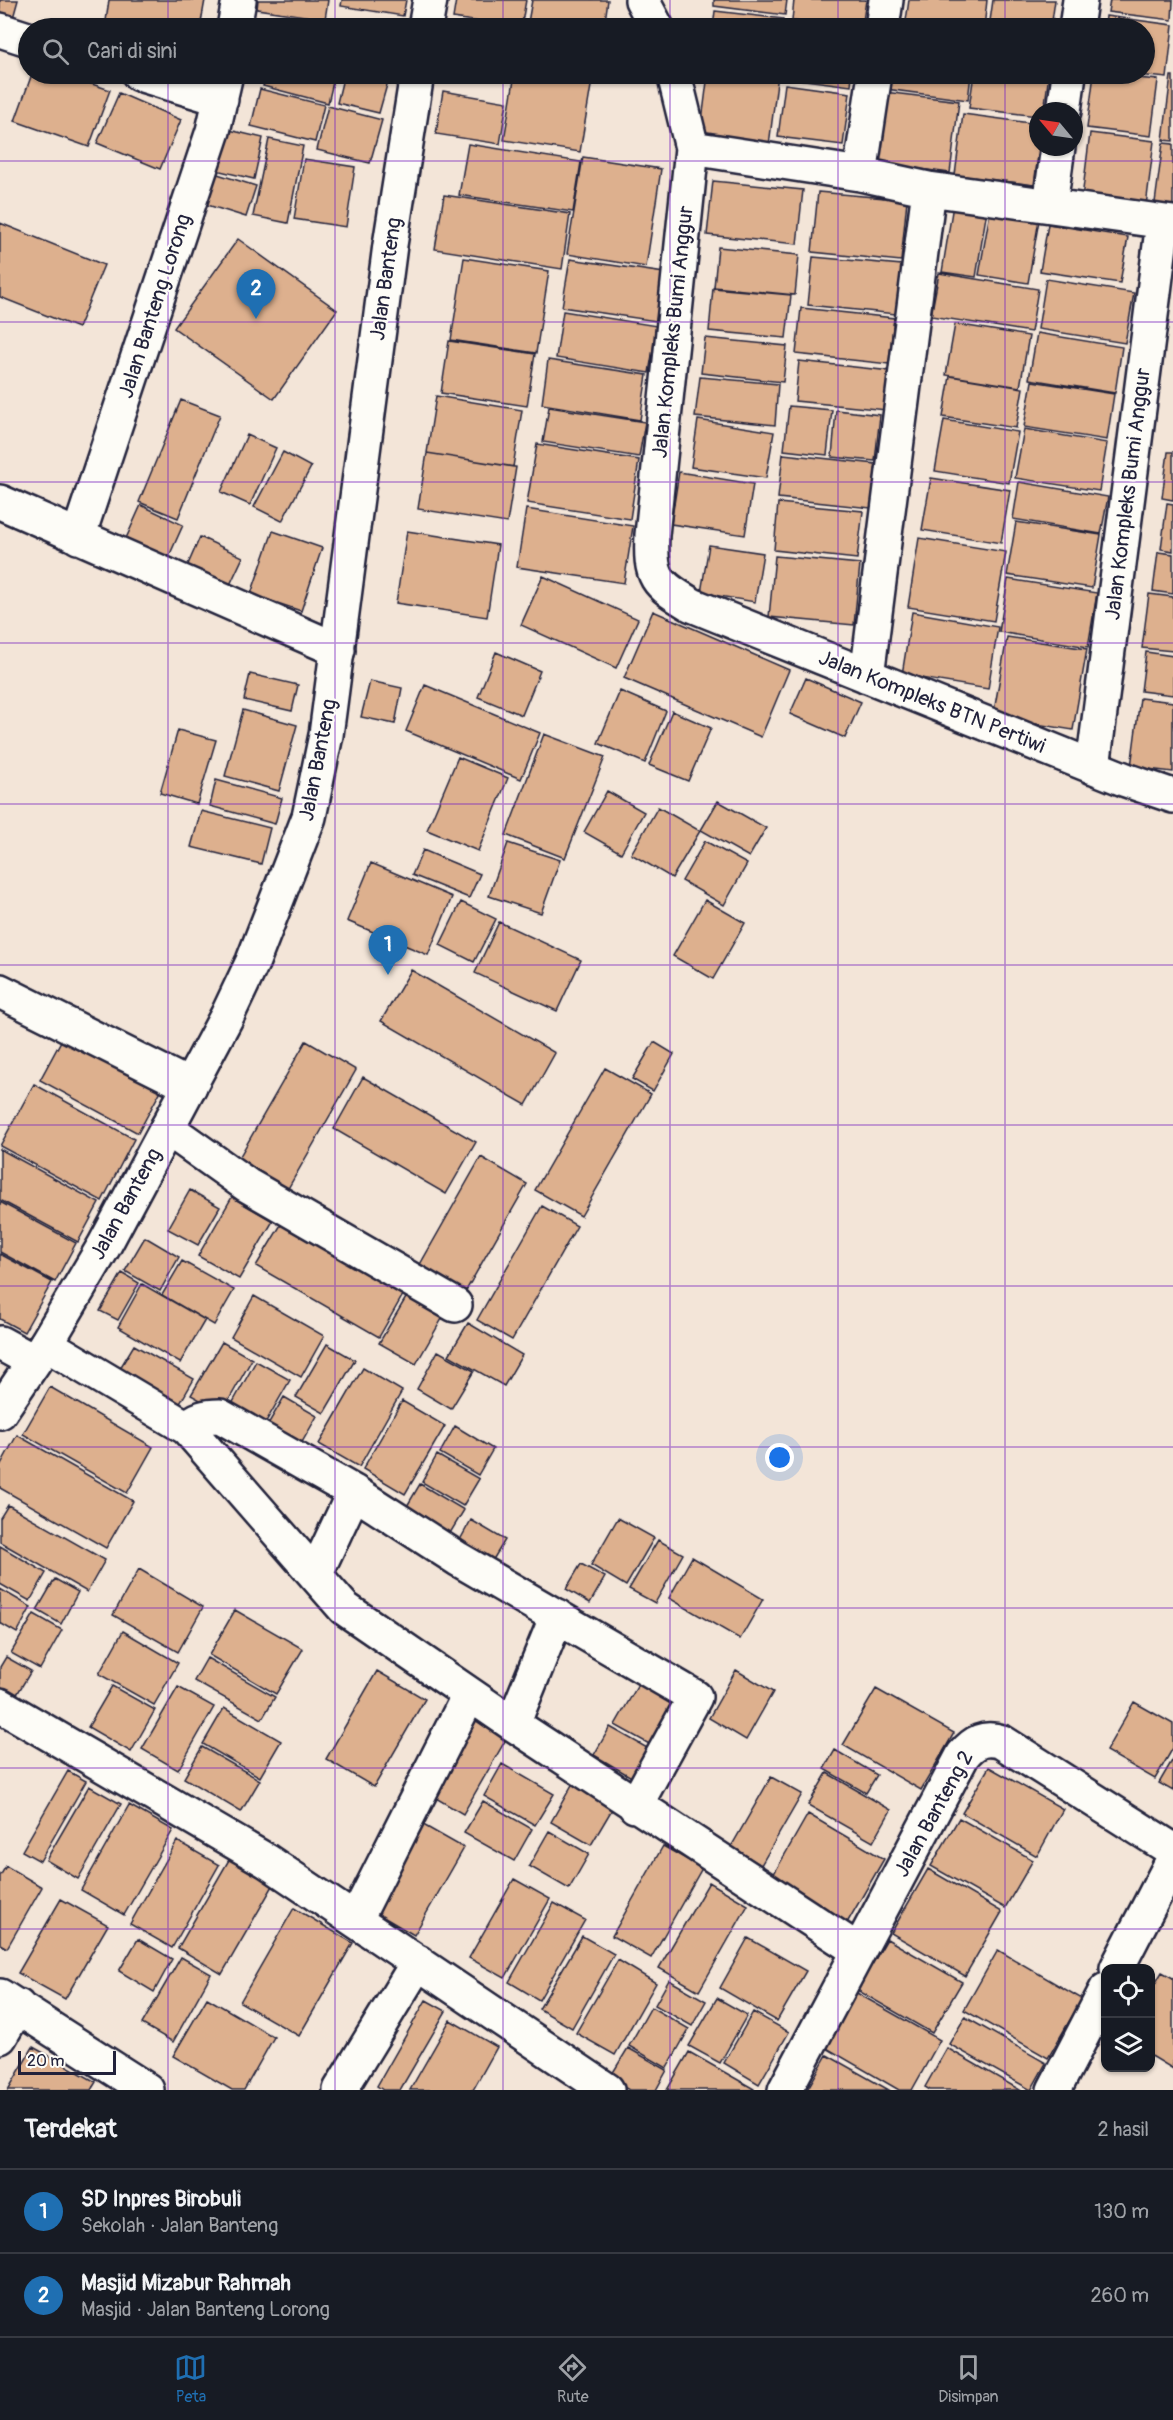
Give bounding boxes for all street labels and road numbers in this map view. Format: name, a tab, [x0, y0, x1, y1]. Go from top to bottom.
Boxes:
street label: Jalan Kompleks Bumi Anggur	[646, 204, 700, 460]
street label: Jalan Banteng Lorong	[112, 210, 198, 402]
street label: Jalan Banteng	[364, 216, 408, 342]
street label: Jalan Kompleks Bumi Anggur	[1099, 366, 1157, 622]
street label: Jalan Kompleks BTN Pertiwi	[815, 644, 1050, 760]
street label: Jalan Banteng	[293, 697, 343, 823]
street label: Jalan Banteng	[84, 1143, 168, 1265]
street label: Jalan Banteng 2	[888, 1746, 980, 1882]

